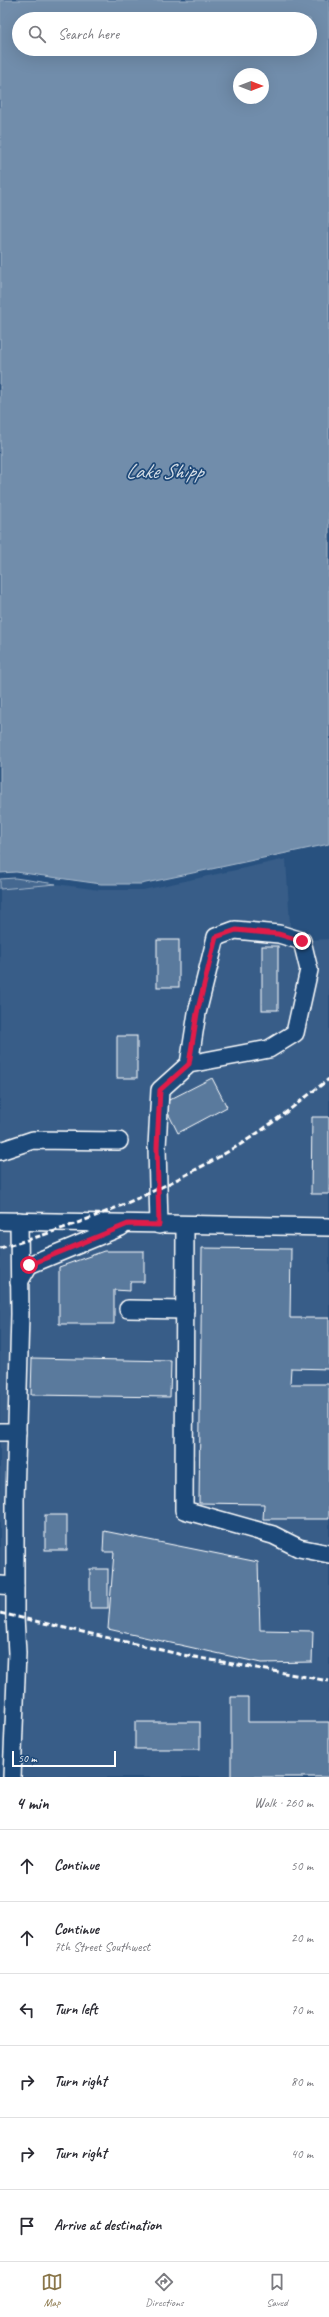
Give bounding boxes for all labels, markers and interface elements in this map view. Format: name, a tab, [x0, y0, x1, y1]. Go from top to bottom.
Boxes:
search box	[12, 12, 317, 56]
icon: search	[26, 23, 48, 45]
text: Search here	[58, 25, 119, 44]
north arrow	[233, 68, 269, 104]
water label: Lake Shipp	[125, 458, 206, 484]
route end	[293, 932, 311, 950]
route start	[20, 1256, 38, 1274]
scale bar	[12, 1749, 116, 1768]
text: 50 m	[18, 1751, 37, 1765]
text: 4 min	[16, 1793, 49, 1814]
text: Walk · 260 m	[254, 1795, 313, 1811]
icon: ahead	[16, 1855, 38, 1877]
text: Continue	[54, 1856, 99, 1875]
text: 50 m	[291, 1858, 313, 1874]
text: Continue	[54, 1920, 99, 1939]
icon: ahead	[16, 1927, 38, 1949]
text: 20 m	[291, 1930, 313, 1946]
text: 7th Street Southwest	[54, 1939, 150, 1955]
icon: left	[16, 1999, 38, 2021]
text: Turn left	[54, 2000, 97, 2019]
text: 70 m	[291, 2002, 313, 2018]
icon: right	[16, 2071, 38, 2093]
text: Turn right	[54, 2072, 107, 2091]
text: 80 m	[291, 2074, 313, 2090]
icon: right	[16, 2143, 38, 2165]
text: Turn right	[54, 2144, 107, 2163]
text: 40 m	[291, 2146, 313, 2162]
icon: arrive	[16, 2215, 38, 2237]
text: Arrive at destination	[54, 2216, 161, 2235]
tab: Map	[41, 2271, 63, 2309]
tab: Directions	[145, 2271, 184, 2309]
tab: Saved	[266, 2271, 288, 2309]

